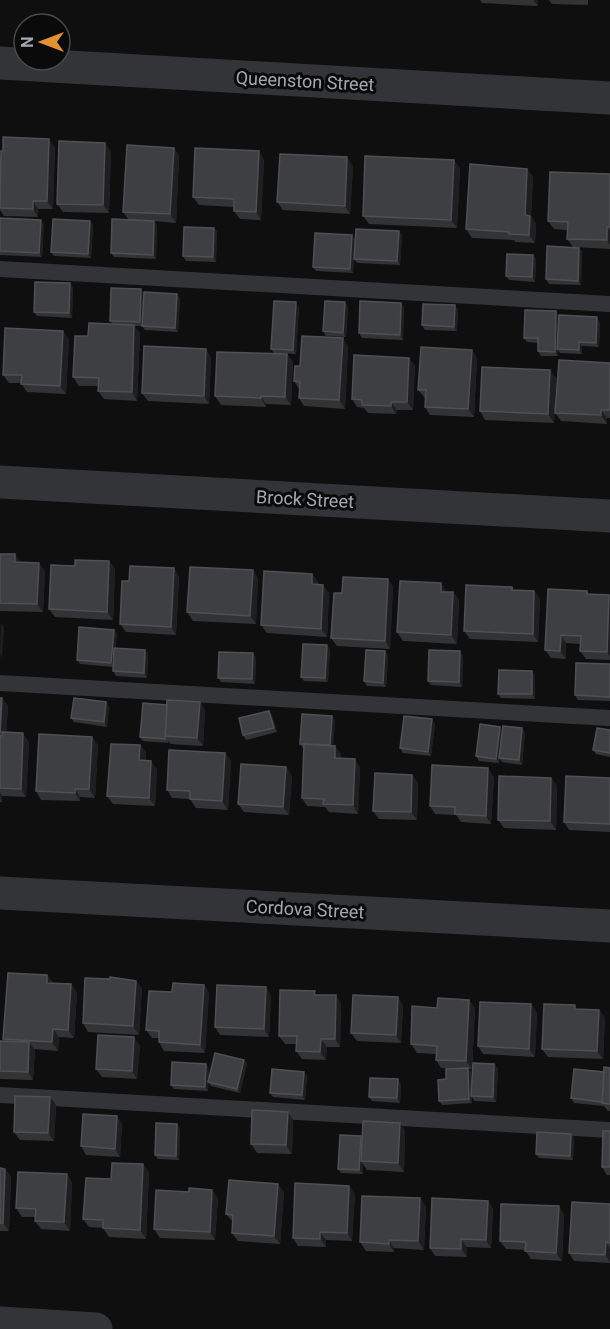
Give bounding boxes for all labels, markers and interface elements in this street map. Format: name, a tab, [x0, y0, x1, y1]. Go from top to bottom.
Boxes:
north arrow	[12, 12, 72, 72]
text: N	[18, 36, 37, 48]
street label: Queenston Street	[235, 67, 375, 95]
street label: Brock Street	[256, 486, 355, 512]
street label: Cordova Street	[245, 895, 365, 923]

